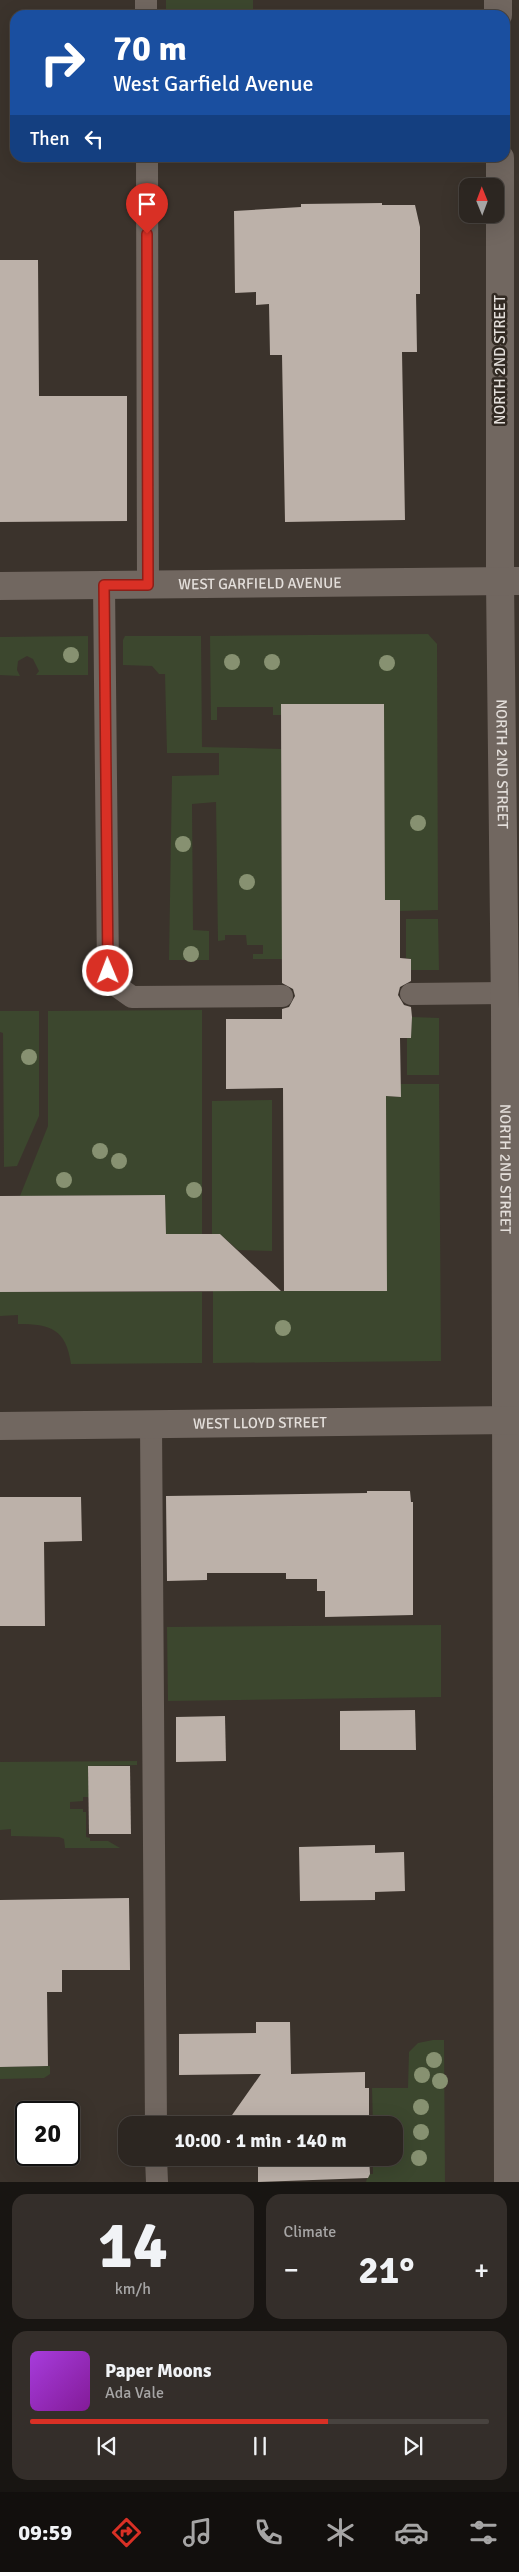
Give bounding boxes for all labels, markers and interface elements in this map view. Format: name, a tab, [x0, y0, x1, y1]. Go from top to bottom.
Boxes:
text: 70 m	[113, 27, 187, 70]
icon: right	[30, 30, 95, 95]
text: West Garfield Avenue	[113, 70, 314, 97]
icon: left	[80, 125, 108, 153]
text: Then	[30, 127, 70, 151]
north arrow	[459, 178, 504, 222]
map controls	[459, 178, 504, 223]
pin	[126, 183, 168, 234]
icon: arrive	[133, 190, 161, 218]
street label: NORTH 2ND STREET	[491, 295, 509, 425]
street label: WEST GARFIELD AVENUE	[178, 574, 342, 593]
street label: NORTH 2ND STREET	[492, 699, 512, 830]
position arrow	[81, 944, 133, 996]
street label: NORTH 2ND STREET	[496, 1104, 515, 1235]
street label: WEST LLOYD STREET	[193, 1413, 328, 1433]
speed limit sign: 20	[15, 2101, 80, 2166]
text: 10:00 · 1 min · 140 m	[174, 2129, 347, 2153]
text: 14	[98, 2206, 168, 2286]
text: Climate	[284, 2222, 336, 2242]
text: 21°	[358, 2247, 414, 2294]
text: −	[284, 2253, 299, 2287]
text: +	[474, 2253, 489, 2287]
text: km/h	[115, 2279, 151, 2299]
text: Paper Moons	[105, 2359, 211, 2383]
text: Ada Vale	[105, 2383, 164, 2403]
icon: previous	[93, 2432, 121, 2460]
icon: pause	[246, 2432, 274, 2460]
icon: next	[399, 2432, 427, 2460]
icon: directions	[109, 2515, 144, 2550]
icon: music	[180, 2515, 215, 2550]
icon: phone	[251, 2515, 286, 2550]
icon: climate	[323, 2515, 358, 2550]
icon: car	[394, 2515, 429, 2550]
icon: filters	[466, 2515, 501, 2550]
text: 09:59	[18, 2519, 72, 2546]

